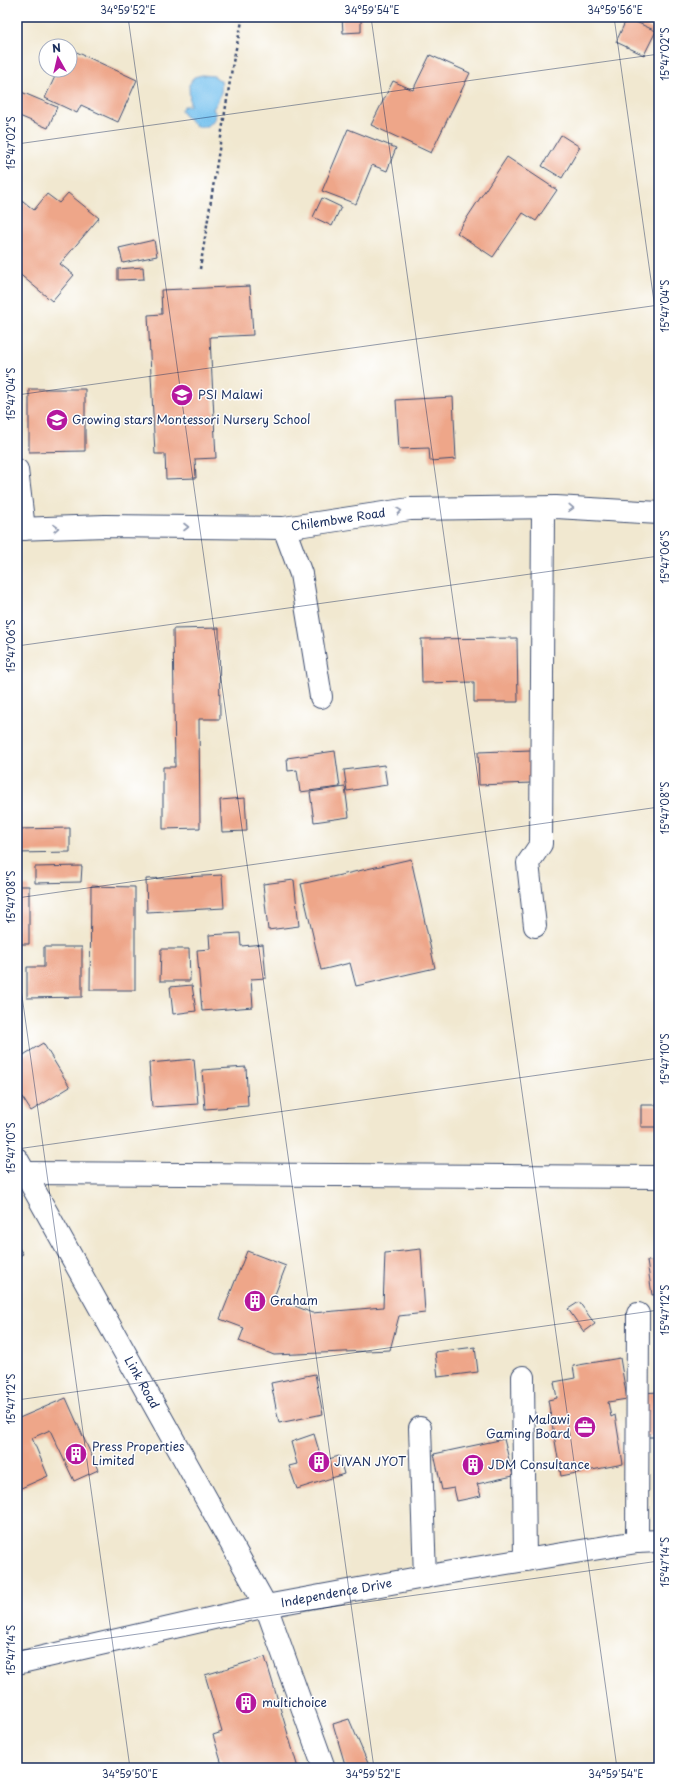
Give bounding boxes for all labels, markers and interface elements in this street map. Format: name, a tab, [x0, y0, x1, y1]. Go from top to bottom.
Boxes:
text: 34°59'52"E	[100, 2, 156, 17]
text: 34°59'54"E	[344, 2, 400, 17]
text: 34°59'56"E	[587, 2, 643, 17]
text: 15°47'02"S	[657, 27, 672, 81]
north arrow	[38, 38, 78, 78]
text: N	[51, 39, 62, 57]
text: 15°47'02"S	[3, 116, 18, 170]
text: 15°47'04"S	[657, 279, 672, 333]
text: 15°47'04"S	[3, 367, 18, 421]
school or university icon: PSI Malawi	[169, 382, 195, 408]
place label: PSI Malawi	[198, 385, 263, 403]
school or university icon: Growing stars Montessori Nursery School	[44, 407, 70, 433]
place label: Growing stars Montessori Nursery School	[72, 410, 310, 428]
street label: Chilembwe Road	[290, 503, 387, 535]
one-way arrow	[568, 504, 574, 512]
one-way arrow	[396, 507, 402, 516]
one-way arrow	[183, 523, 189, 531]
one-way arrow	[53, 524, 59, 532]
text: 15°47'06"S	[657, 530, 672, 584]
text: 15°47'06"S	[3, 619, 18, 673]
text: 15°47'08"S	[657, 782, 672, 835]
text: 15°47'08"S	[3, 871, 18, 924]
text: 15°47'10"S	[657, 1033, 672, 1085]
text: 15°47'10"S	[3, 1122, 18, 1174]
text: 15°47'12"S	[657, 1285, 672, 1336]
building icon: Graham	[242, 1288, 268, 1314]
place label: Graham	[270, 1291, 318, 1309]
street label: Link Road	[121, 1353, 164, 1412]
text: 15°47'12"S	[3, 1374, 18, 1425]
place label: Malawi Gaming Board	[486, 1410, 571, 1442]
office icon: Malawi Gaming Board	[572, 1414, 598, 1440]
place label: Press Properties Limited	[92, 1437, 185, 1469]
building icon: Press Properties Limited	[63, 1441, 89, 1467]
building icon: JIVAN JYOT	[306, 1449, 332, 1475]
place label: JIVAN JYOT	[334, 1452, 407, 1470]
building icon: JDM Consultance	[460, 1452, 486, 1478]
place label: JDM Consultance	[488, 1455, 590, 1473]
text: 15°47'14"S	[657, 1537, 672, 1587]
street label: Independence Drive	[279, 1573, 393, 1611]
text: 15°47'14"S	[3, 1625, 18, 1675]
building icon: multichoice	[233, 1690, 259, 1716]
place label: multichoice	[262, 1693, 327, 1711]
text: 34°59'50"E	[102, 1766, 158, 1781]
text: 34°59'52"E	[345, 1766, 401, 1781]
text: 34°59'54"E	[588, 1766, 644, 1781]

